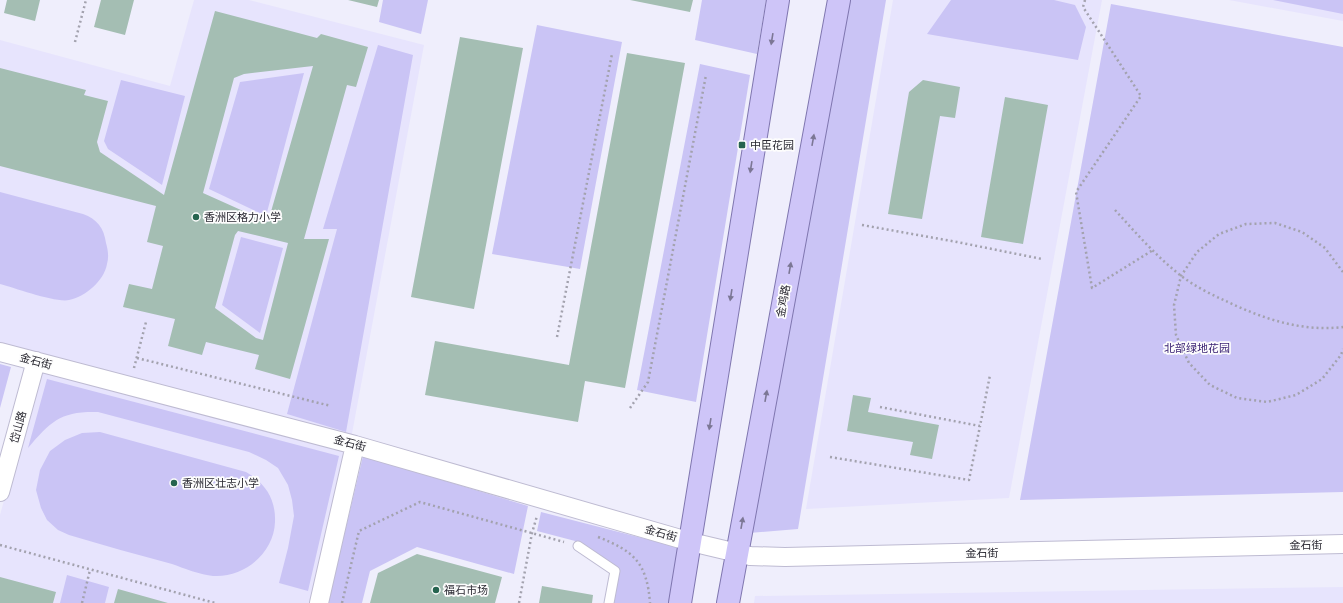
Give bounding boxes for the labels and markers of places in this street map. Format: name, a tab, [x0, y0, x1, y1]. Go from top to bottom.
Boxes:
place label: 中臣花园	[750, 138, 794, 152]
marker: 中臣花园	[737, 140, 747, 150]
place label: 香洲区格力小学	[204, 210, 281, 224]
marker: 香洲区格力小学	[191, 212, 201, 222]
place label: 香洲区壮志小学	[182, 476, 259, 490]
marker: 香洲区壮志小学	[169, 478, 179, 488]
place label: 福石市场	[444, 583, 488, 597]
marker: 福石市场	[431, 585, 441, 595]

